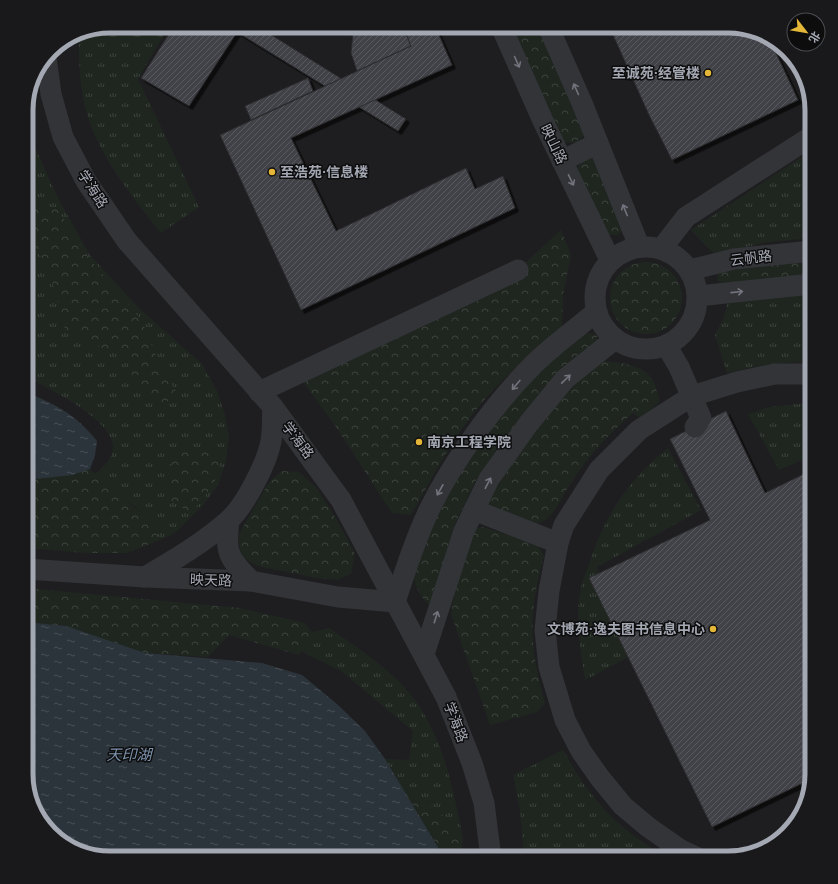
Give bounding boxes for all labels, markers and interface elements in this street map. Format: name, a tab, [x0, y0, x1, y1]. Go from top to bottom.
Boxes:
north arrow	[786, 12, 826, 52]
text: 北	[806, 29, 823, 45]
one-way arrow	[514, 55, 521, 67]
place label: 至诚苑·经管楼	[612, 65, 700, 81]
marker: 至诚苑·经管楼	[703, 68, 713, 78]
one-way arrow	[572, 84, 579, 96]
street label: 映山路	[538, 122, 570, 166]
place label: 至浩苑·信息楼	[280, 164, 368, 180]
street label: 学海路	[75, 167, 111, 211]
marker: 至浩苑·信息楼	[267, 167, 277, 177]
one-way arrow	[568, 173, 575, 185]
one-way arrow	[620, 204, 628, 216]
street label: 云帆路	[729, 248, 773, 268]
one-way arrow	[730, 288, 743, 295]
one-way arrow	[561, 374, 571, 384]
one-way arrow	[511, 380, 520, 390]
street label: 学海路	[279, 418, 317, 462]
place label: 南京工程学院	[427, 434, 511, 450]
marker: 南京工程学院	[414, 437, 424, 447]
one-way arrow	[484, 477, 492, 489]
one-way arrow	[436, 484, 444, 496]
street label: 映天路	[190, 571, 232, 589]
one-way arrow	[433, 610, 440, 623]
place label: 文博苑·逸夫图书信息中心	[547, 621, 705, 637]
marker: 文博苑·逸夫图书信息中心	[708, 624, 718, 634]
street label: 学海路	[441, 700, 471, 744]
water label: 天印湖	[106, 746, 153, 764]

